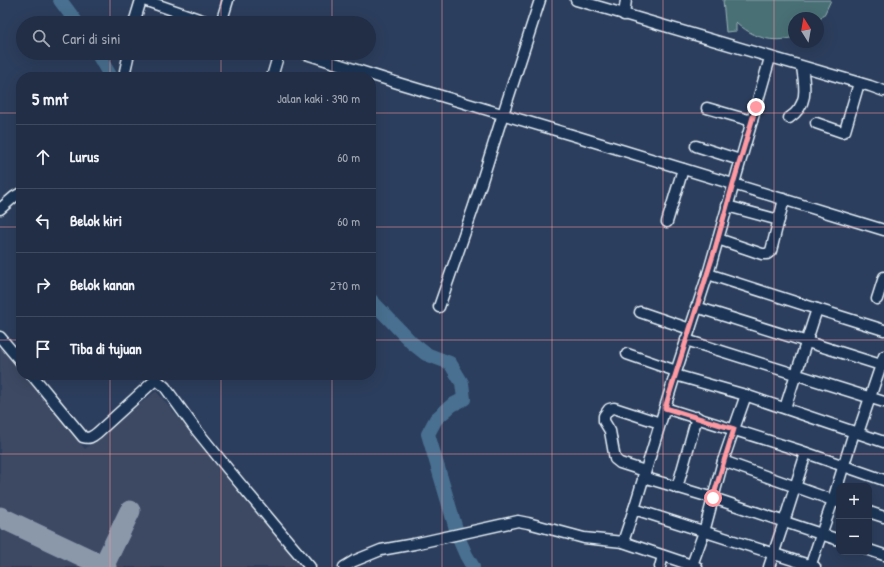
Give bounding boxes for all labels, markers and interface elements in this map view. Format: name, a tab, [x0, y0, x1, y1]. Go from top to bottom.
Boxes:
north arrow	[788, 12, 824, 48]
search box	[16, 16, 376, 60]
icon: search	[30, 27, 52, 49]
text: Cari di sini	[62, 28, 121, 49]
text: 5 mnt	[32, 87, 68, 110]
text: Jalan kaki · 390 m	[277, 89, 360, 107]
route end	[747, 98, 765, 116]
icon: ahead	[32, 146, 54, 168]
text: Lurus	[70, 146, 99, 167]
text: 60 m	[337, 148, 360, 166]
icon: left	[32, 210, 54, 232]
text: Belok kiri	[70, 210, 122, 231]
text: 60 m	[337, 212, 360, 230]
icon: right	[32, 274, 54, 296]
text: Belok kanan	[70, 274, 135, 295]
text: 270 m	[330, 276, 360, 294]
icon: arrive	[32, 338, 54, 360]
text: Tiba di tujuan	[70, 338, 142, 359]
map controls	[836, 483, 872, 555]
button: +	[836, 483, 872, 519]
route start	[704, 489, 722, 507]
button: −	[836, 519, 872, 555]

